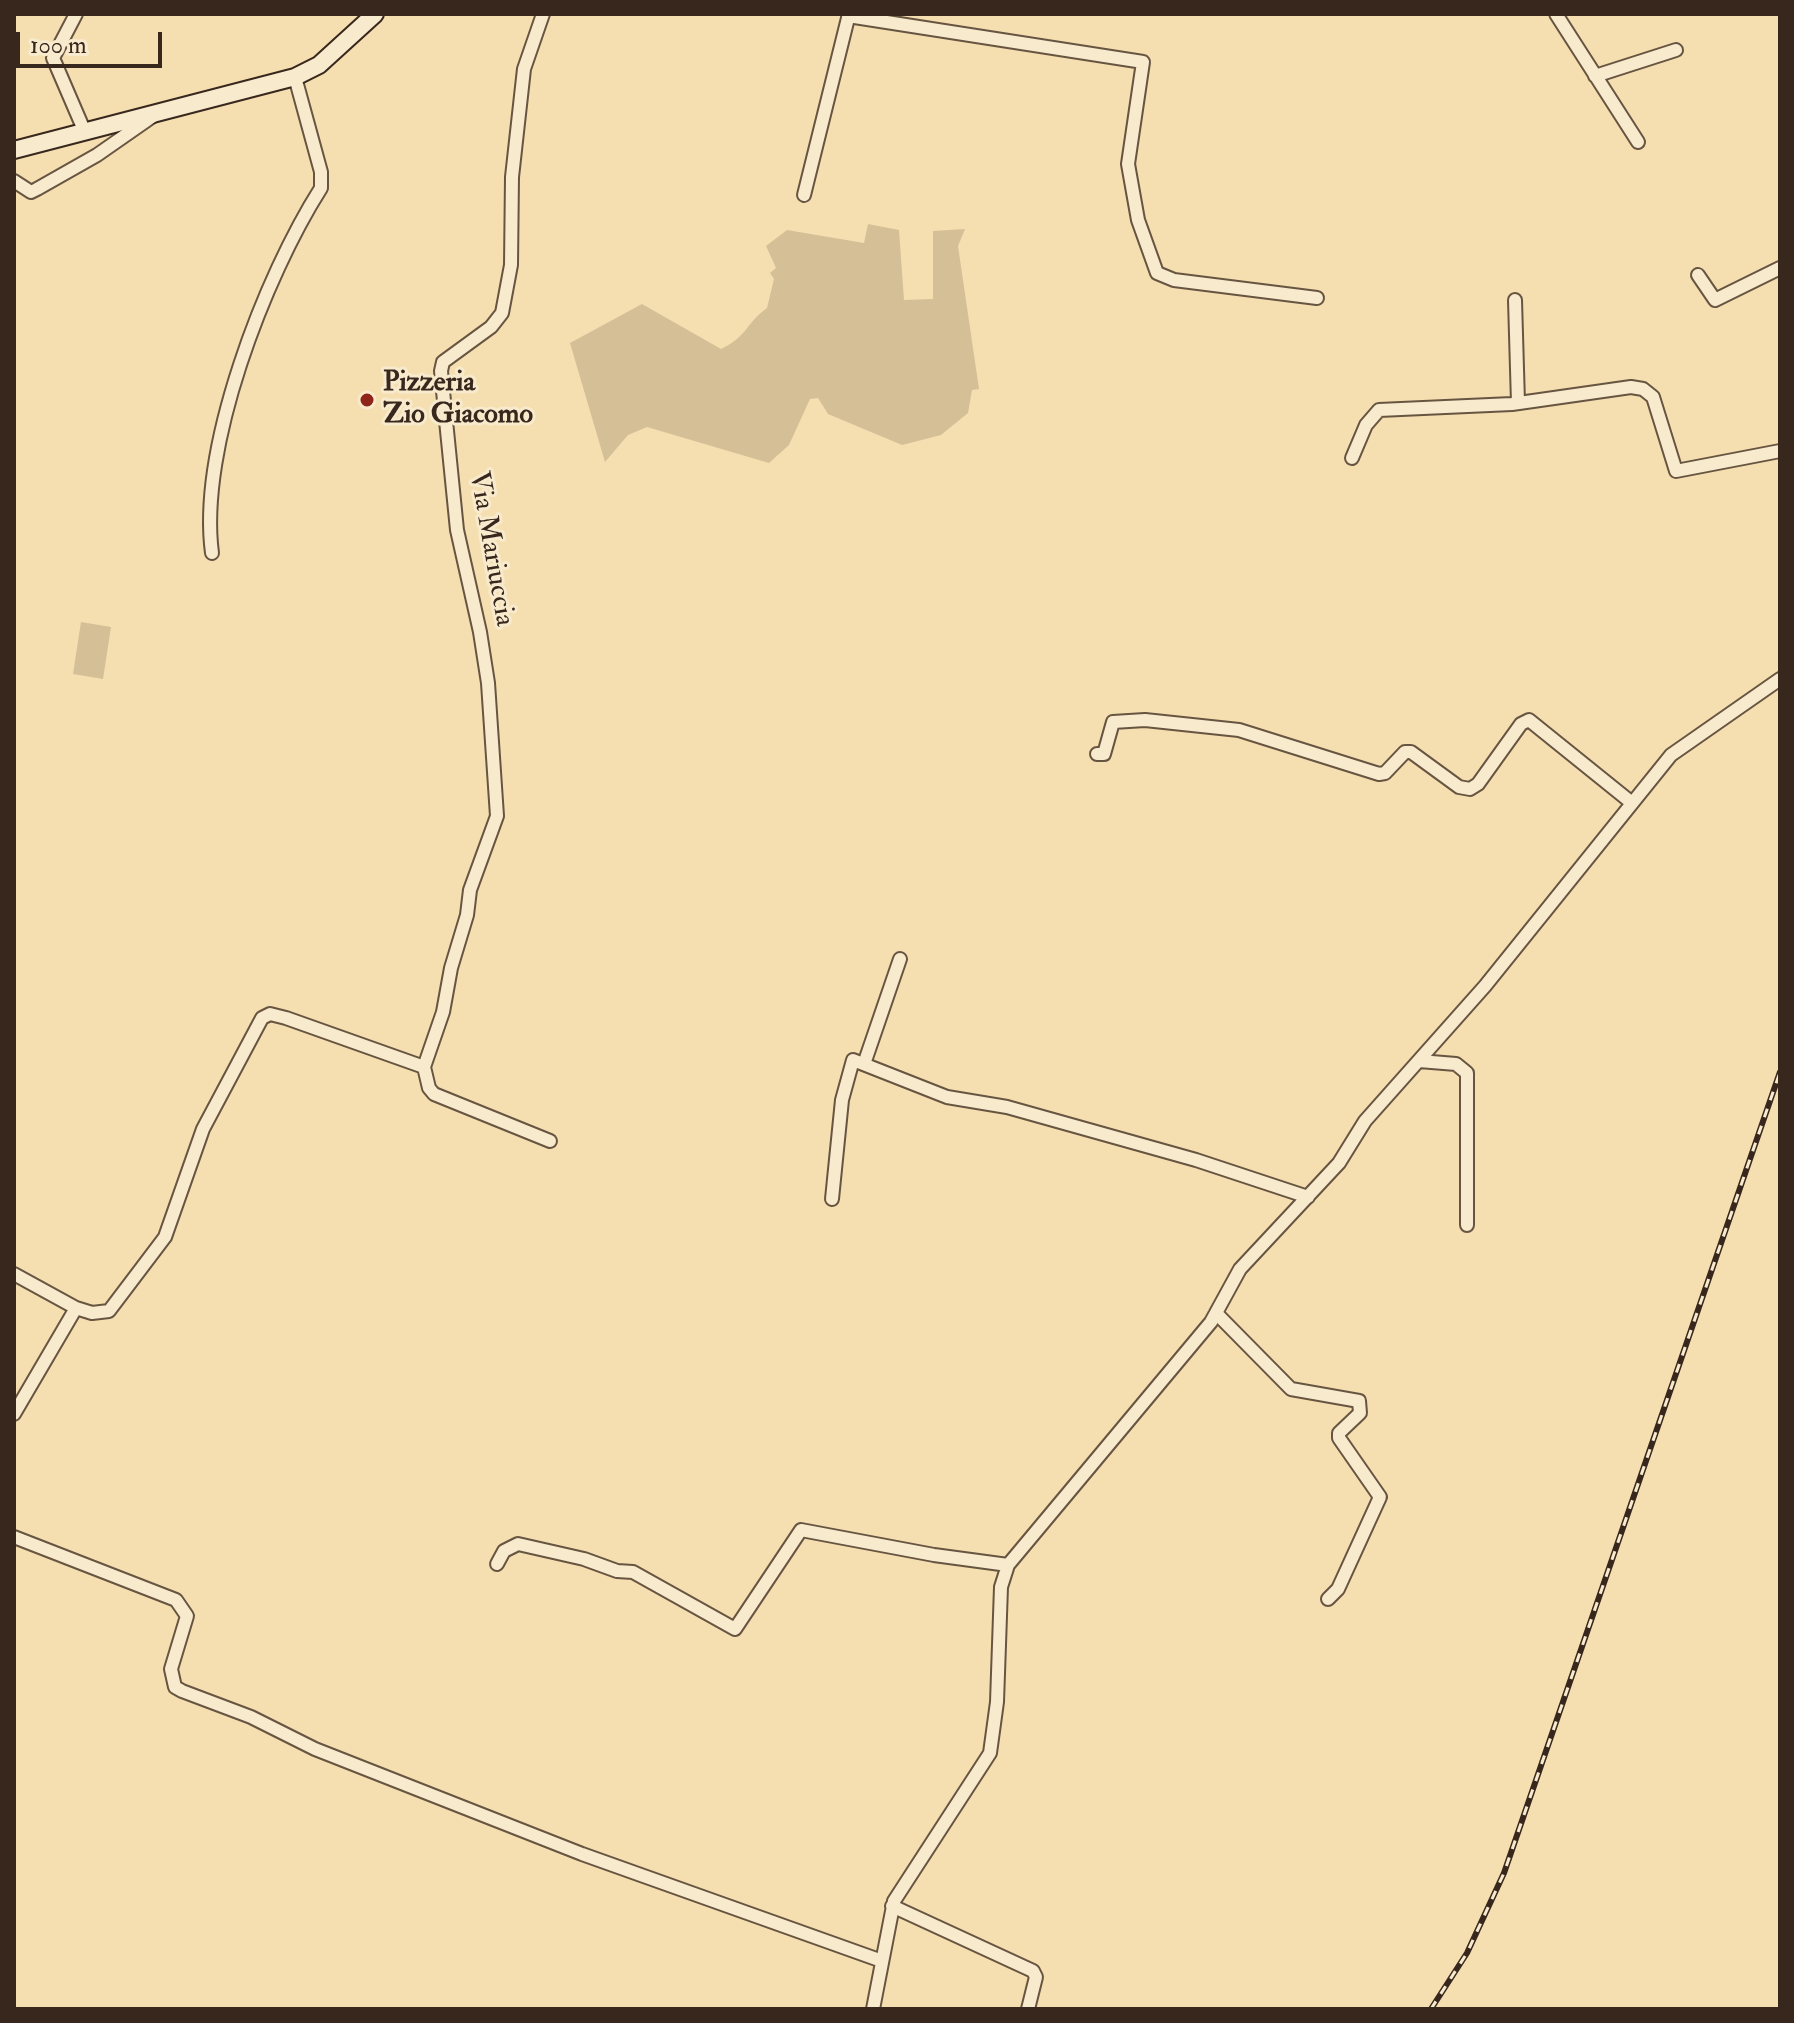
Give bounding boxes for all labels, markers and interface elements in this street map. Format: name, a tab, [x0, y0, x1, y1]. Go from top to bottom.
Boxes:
scale bar	[20, 16, 166, 66]
text: 100 m	[30, 30, 87, 61]
place label: Pizzeria Zio Giacomo	[383, 367, 533, 433]
marker: Pizzeria Zio Giacomo	[358, 391, 376, 409]
street label: Via Mariuccia	[460, 469, 520, 629]

